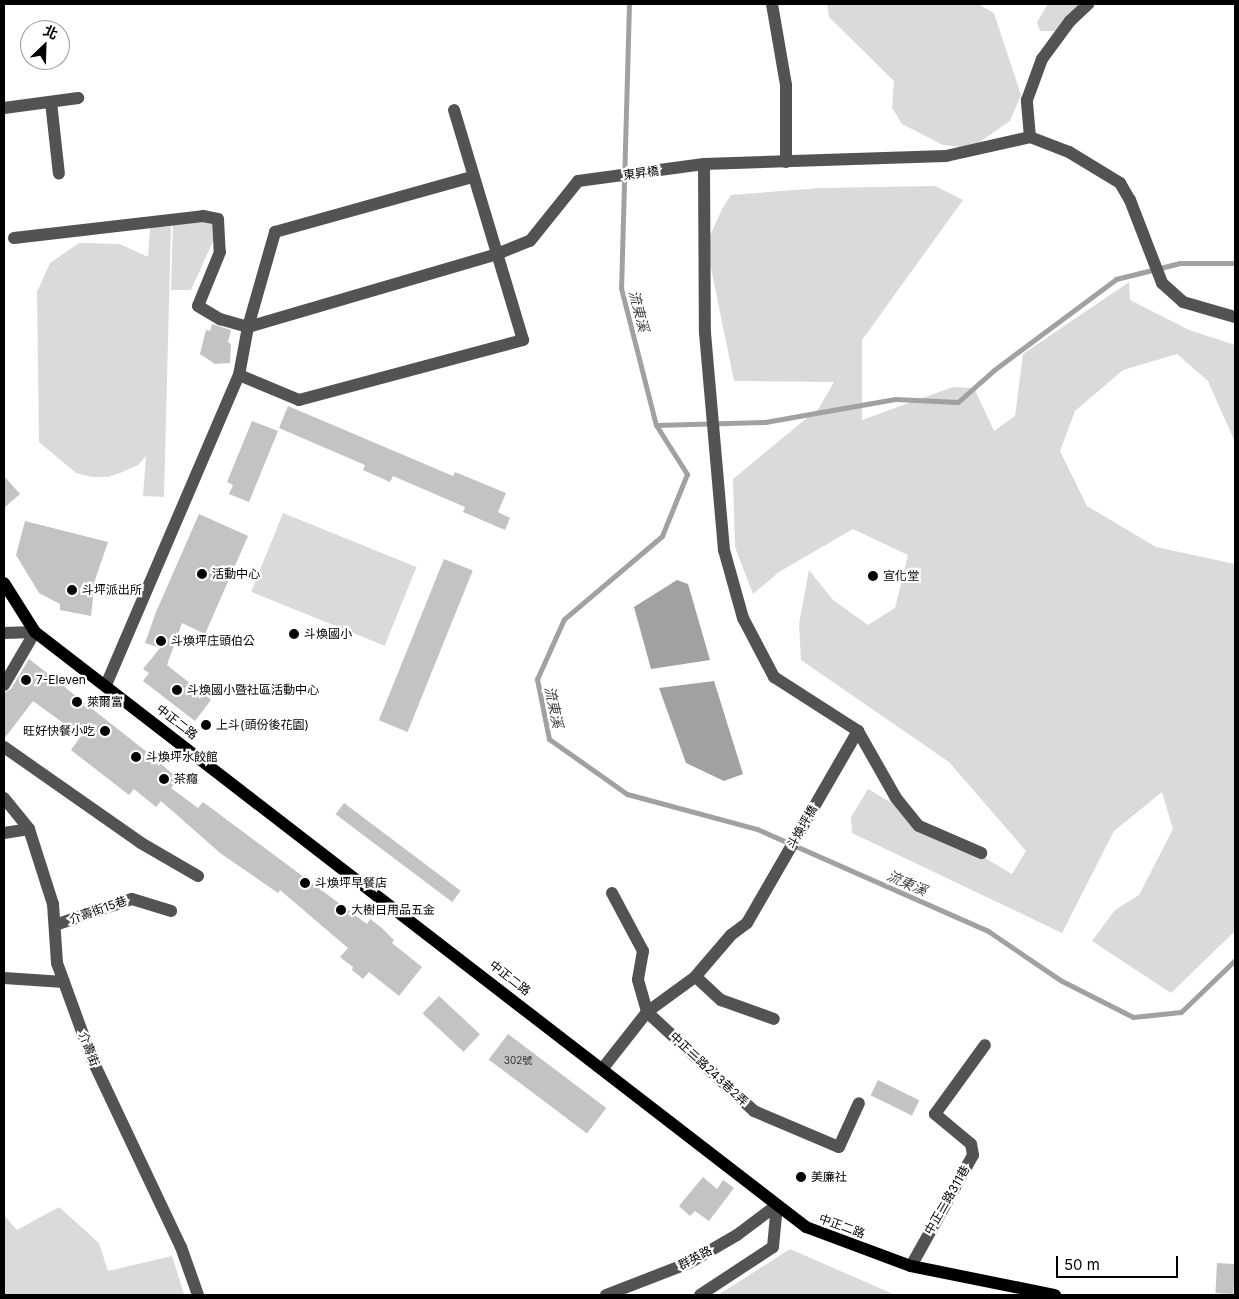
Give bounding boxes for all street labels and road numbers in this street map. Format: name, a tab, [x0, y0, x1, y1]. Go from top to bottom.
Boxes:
street label: 東昇橋	[622, 163, 660, 183]
street label: 中正二路	[154, 702, 200, 742]
street label: 斗煥坪橋	[784, 803, 820, 851]
street label: 介壽街15巷	[67, 893, 129, 927]
street label: 中正二路	[487, 958, 533, 998]
street label: 中正二路243巷2弄	[667, 1029, 751, 1109]
street label: 介壽街	[76, 1030, 102, 1068]
street label: 中正二路311巷	[921, 1163, 973, 1237]
street label: 中正二路	[817, 1211, 867, 1241]
street label: 群英路	[676, 1243, 714, 1273]

